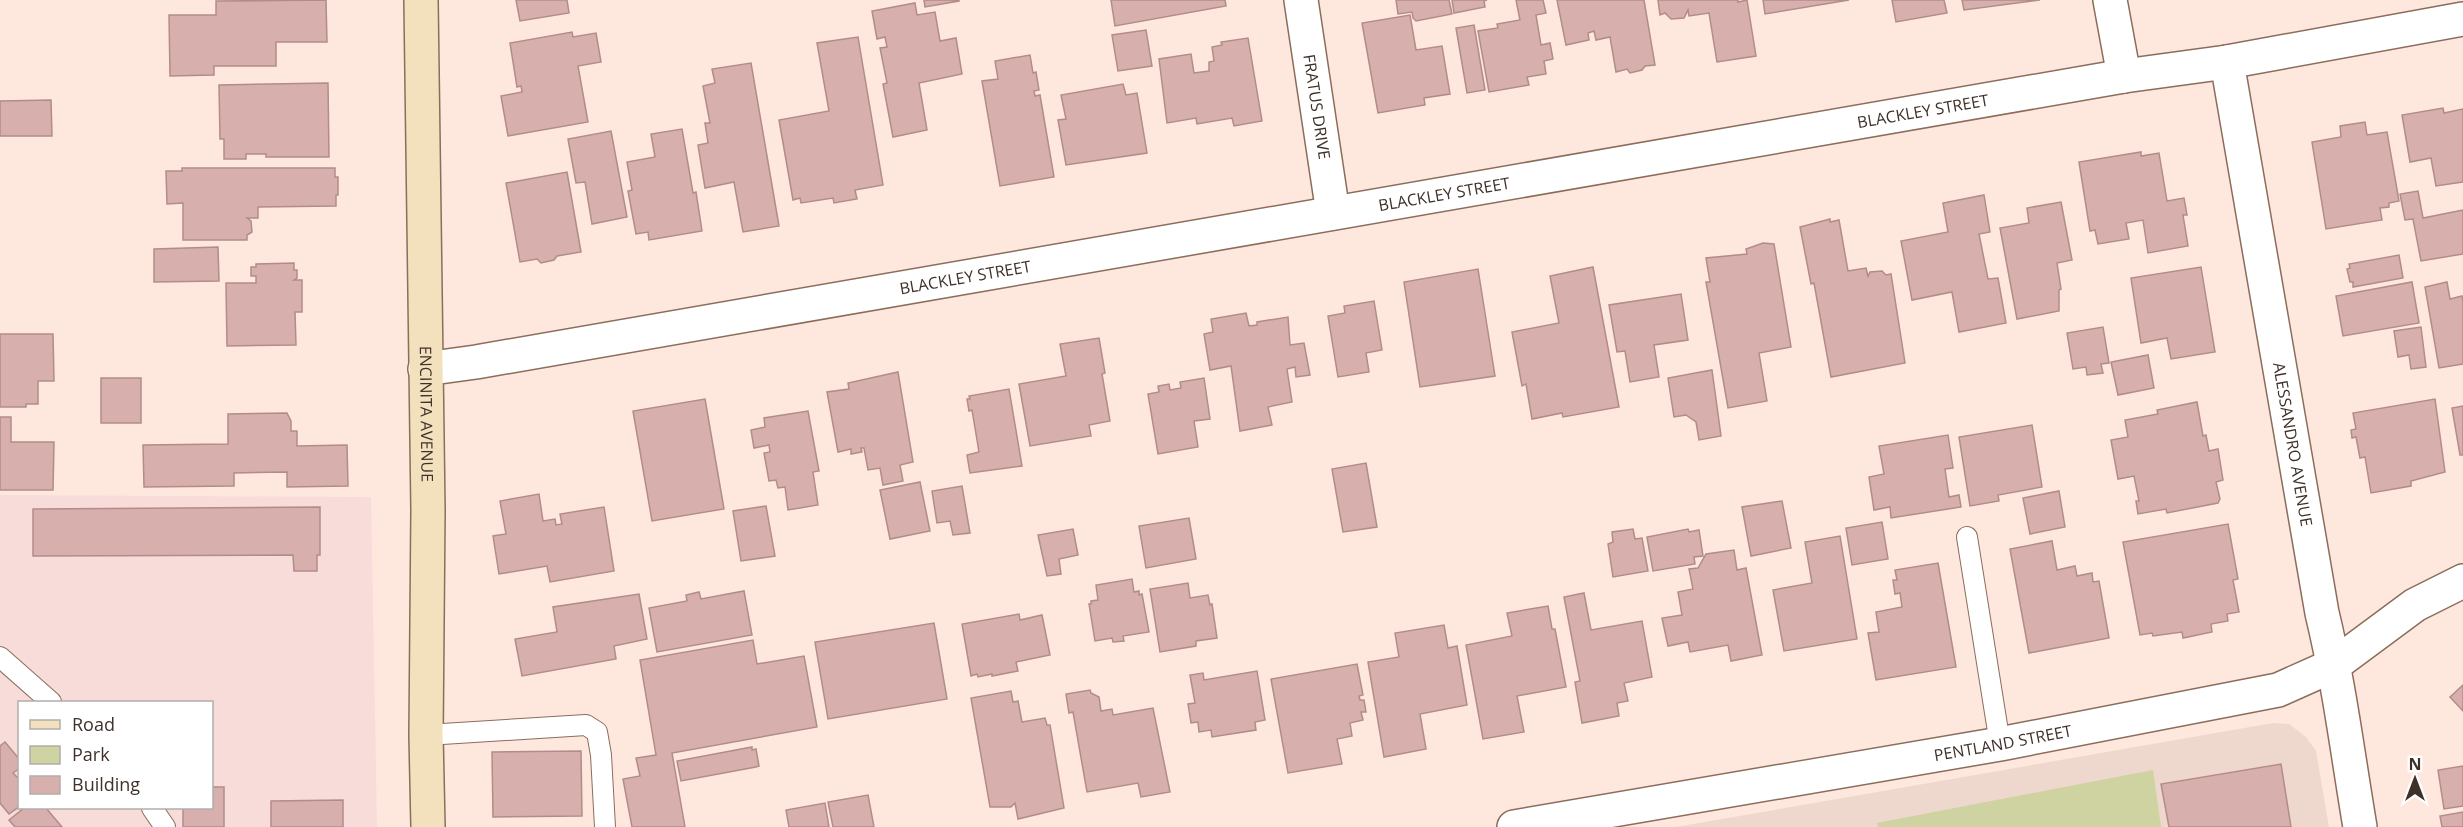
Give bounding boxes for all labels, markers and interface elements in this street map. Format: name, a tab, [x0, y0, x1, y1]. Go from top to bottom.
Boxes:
street label: FRATUS DRIVE	[1298, 53, 1336, 161]
street label: BLACKLEY STREET	[1855, 89, 1991, 133]
street label: BLACKLEY STREET	[1377, 172, 1512, 216]
street label: BLACKLEY STREET	[898, 255, 1033, 299]
street label: ENCINITA AVENUE	[415, 346, 439, 482]
street label: ALESSANDRO AVENUE	[2268, 361, 2318, 528]
legend	[18, 701, 213, 809]
text: Road	[72, 712, 115, 736]
street label: PENTLAND STREET	[1932, 719, 2074, 766]
text: Park	[72, 742, 110, 766]
north arrow	[2385, 749, 2445, 809]
text: N	[2408, 753, 2422, 775]
text: Building	[72, 772, 140, 796]

